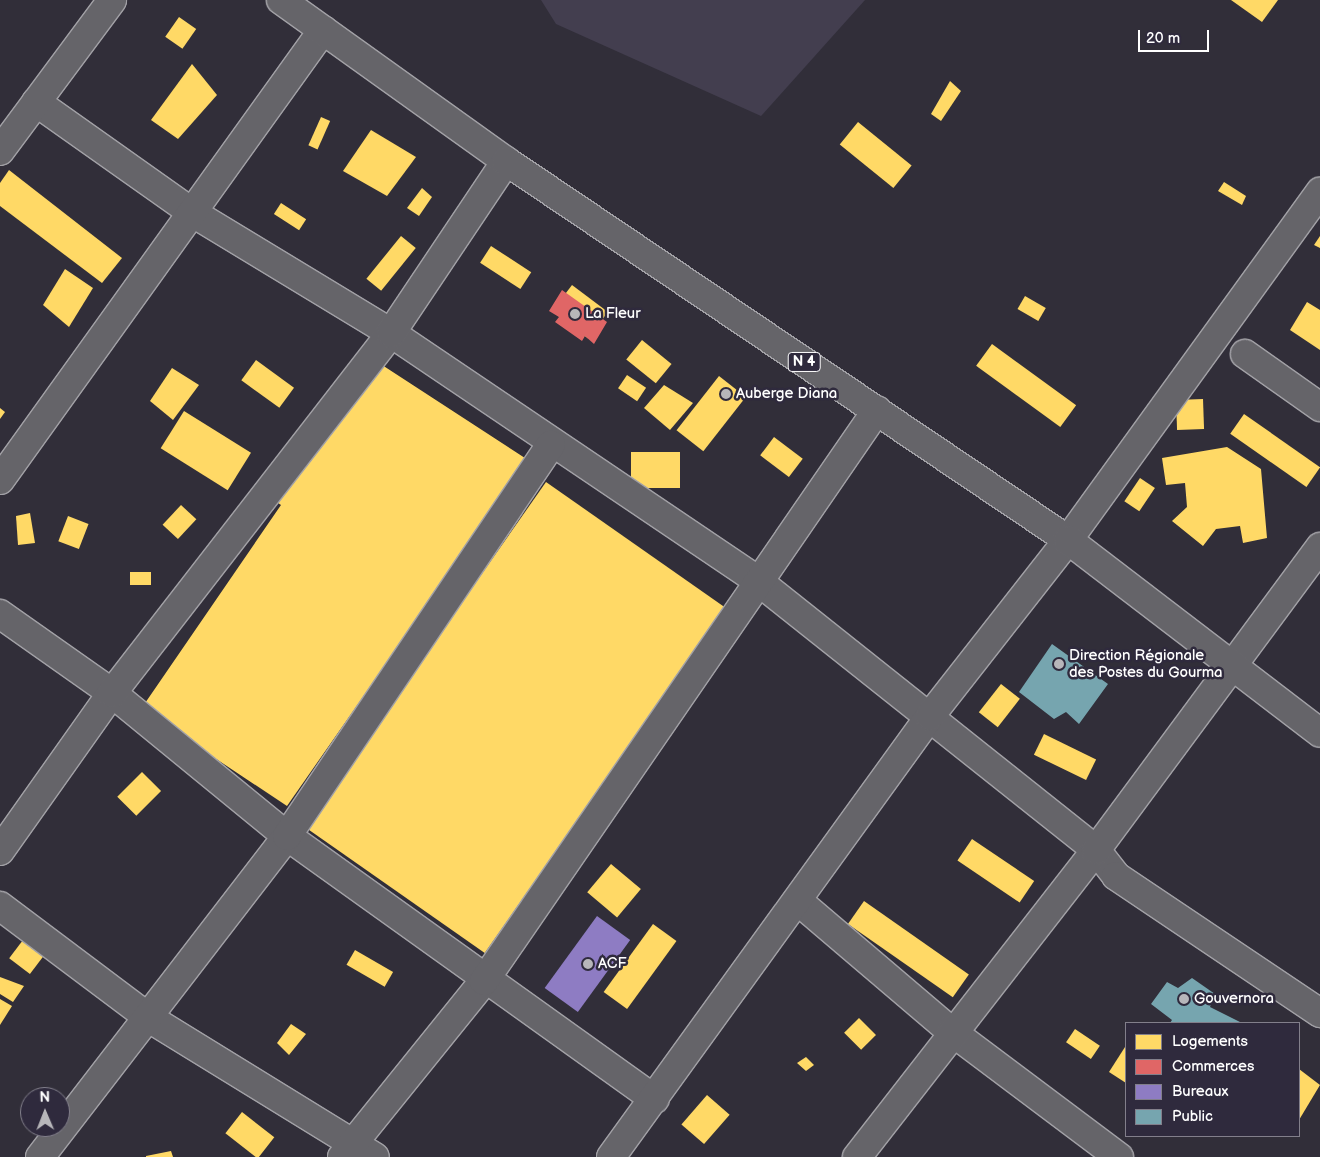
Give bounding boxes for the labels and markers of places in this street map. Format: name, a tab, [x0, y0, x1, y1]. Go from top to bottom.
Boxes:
place label: La Fleur	[585, 305, 641, 323]
marker: La Fleur	[569, 308, 581, 320]
place label: Auberge Diana	[736, 385, 837, 403]
marker: Auberge Diana	[720, 388, 732, 400]
place label: Direction Régionale des Postes du Gourma	[1069, 646, 1223, 681]
marker: Direction Régionale des Postes du Gourma	[1053, 658, 1065, 670]
place label: ACF	[598, 955, 626, 973]
marker: ACF	[582, 958, 594, 970]
place label: Gouvernora	[1194, 990, 1274, 1008]
marker: Gouvernora	[1178, 993, 1190, 1005]

